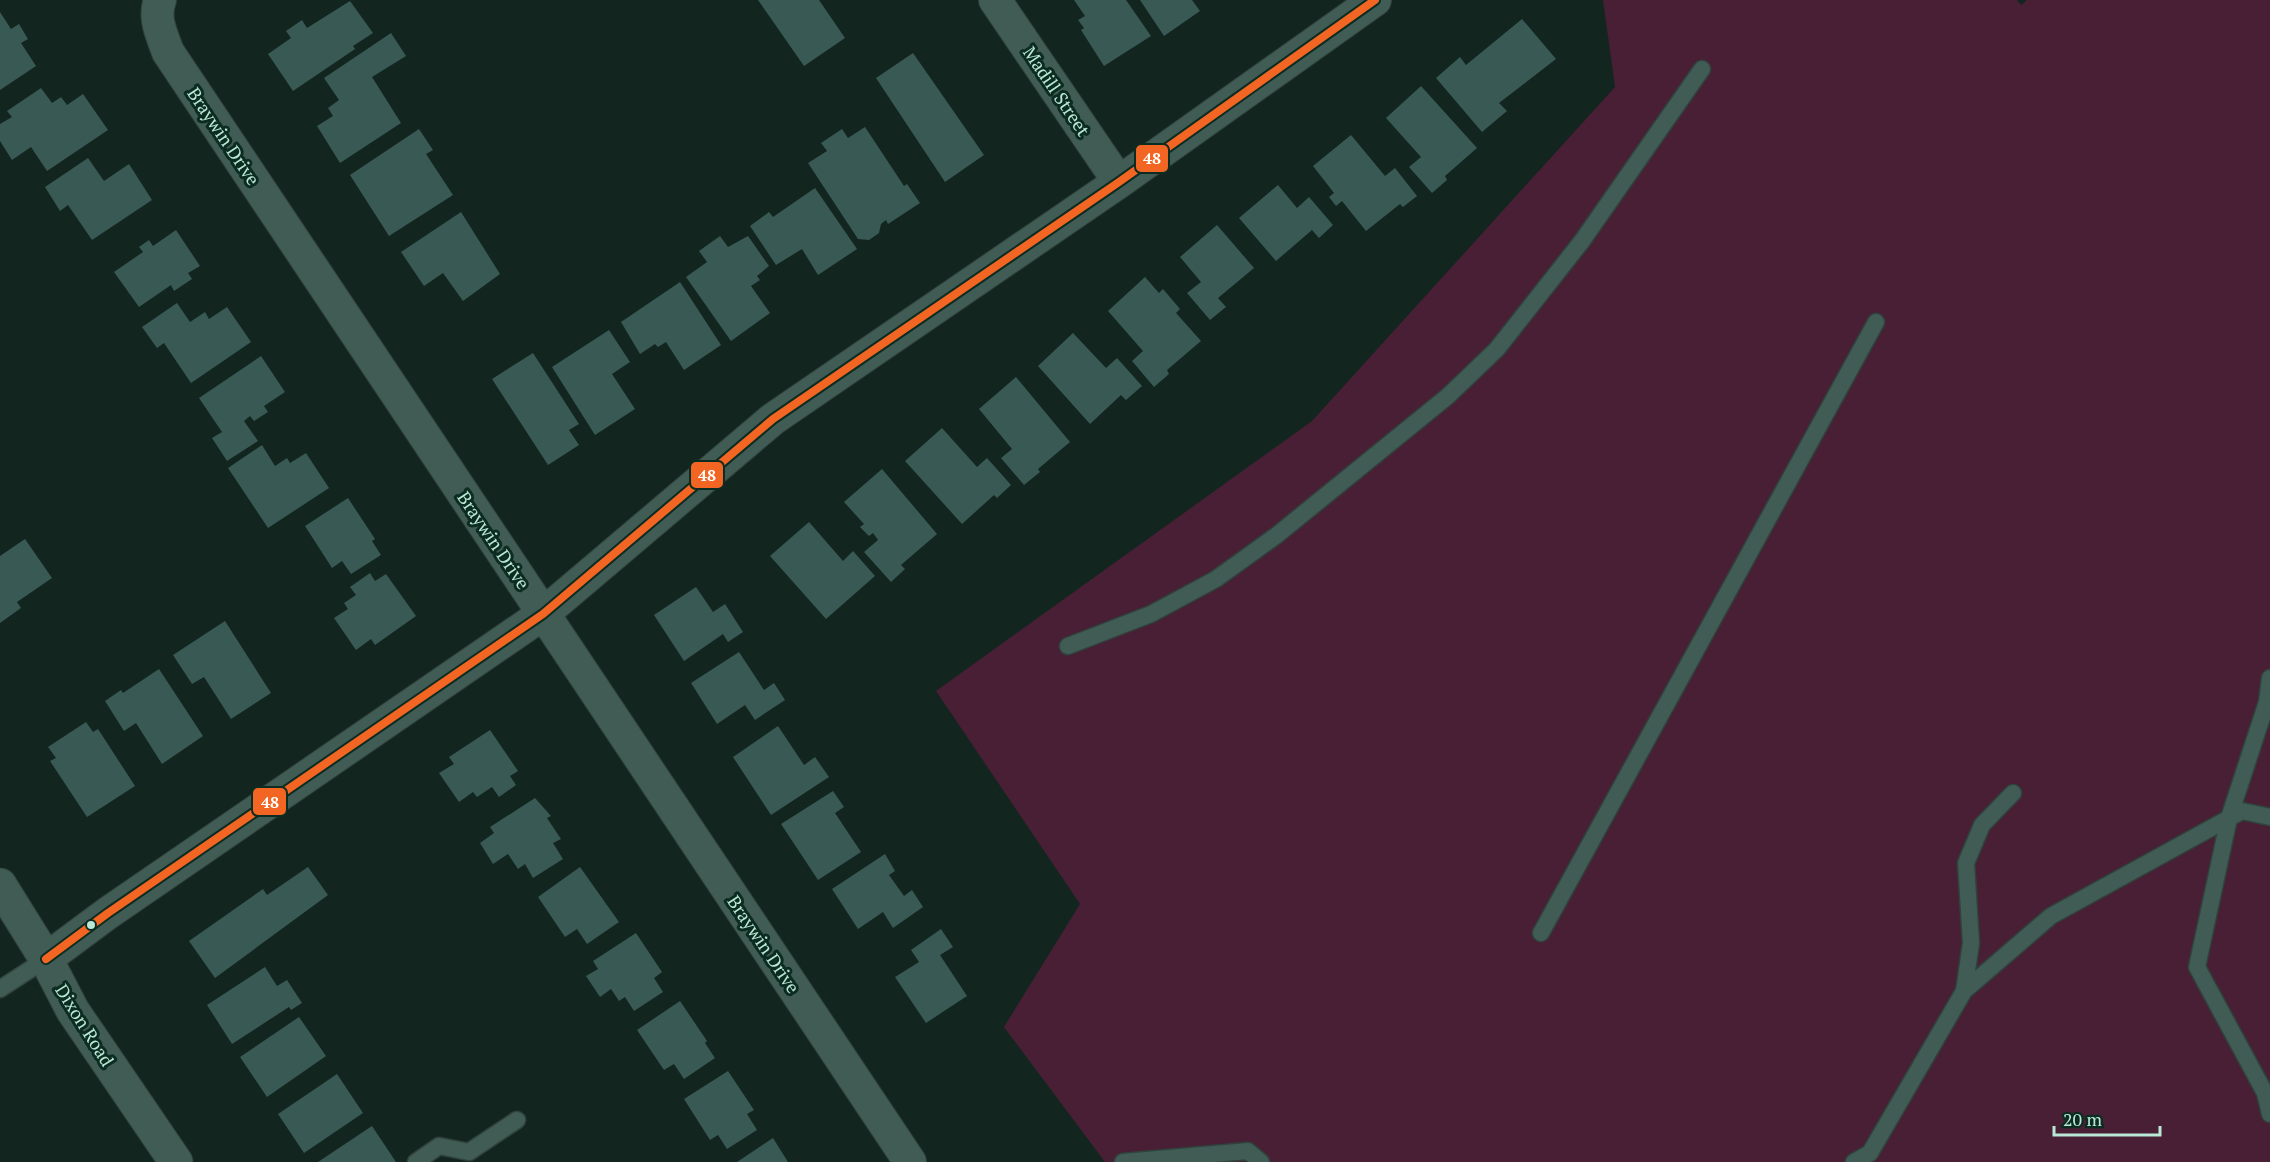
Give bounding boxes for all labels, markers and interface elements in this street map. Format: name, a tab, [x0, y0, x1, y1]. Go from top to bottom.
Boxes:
street label: Madill Street	[1018, 41, 1096, 141]
street label: Braywin Drive	[182, 82, 266, 190]
line badge: 48	[1135, 144, 1169, 173]
text: 48	[1143, 147, 1161, 169]
line badge: 48	[690, 461, 724, 489]
text: 48	[698, 464, 716, 486]
street label: Braywin Drive	[452, 486, 536, 594]
line badge: 48	[252, 787, 287, 816]
text: 48	[261, 791, 279, 813]
street label: Braywin Drive	[722, 890, 806, 998]
unlabelled marker	[85, 919, 97, 931]
street label: Dixon Road	[50, 979, 120, 1071]
scale bar	[2054, 1099, 2160, 1137]
text: 20 m	[2063, 1107, 2103, 1131]

